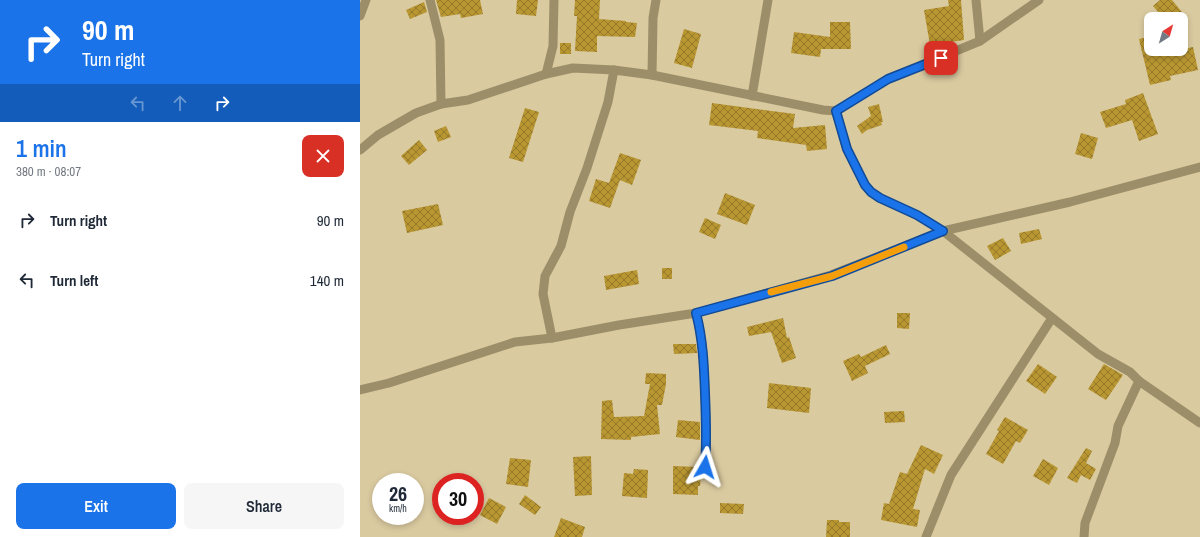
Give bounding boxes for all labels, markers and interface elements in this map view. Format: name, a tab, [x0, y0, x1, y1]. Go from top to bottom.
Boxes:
text: 90 m	[82, 11, 134, 49]
north arrow	[1144, 12, 1188, 56]
map controls	[1144, 12, 1188, 56]
icon: right	[16, 16, 68, 68]
pin	[924, 41, 958, 75]
text: Turn right	[82, 47, 145, 72]
icon: arrive	[930, 47, 952, 69]
icon: left	[127, 92, 149, 114]
icon: ahead	[169, 92, 191, 114]
icon: right	[211, 92, 233, 114]
text: 1 min	[16, 132, 67, 164]
button: close	[302, 135, 344, 177]
text: 380 m · 08:07	[16, 163, 81, 180]
icon: right	[16, 209, 38, 231]
text: Turn right	[50, 210, 107, 231]
text: 90 m	[317, 210, 344, 231]
icon: left	[16, 269, 38, 291]
text: Turn left	[50, 270, 98, 291]
text: 140 m	[310, 270, 344, 291]
position arrow	[684, 446, 726, 488]
speed limit sign: 30	[432, 473, 484, 525]
text: 26	[389, 480, 407, 507]
button: Exit	[16, 483, 176, 529]
button: Share	[184, 483, 344, 529]
text: km/h	[389, 502, 407, 515]

